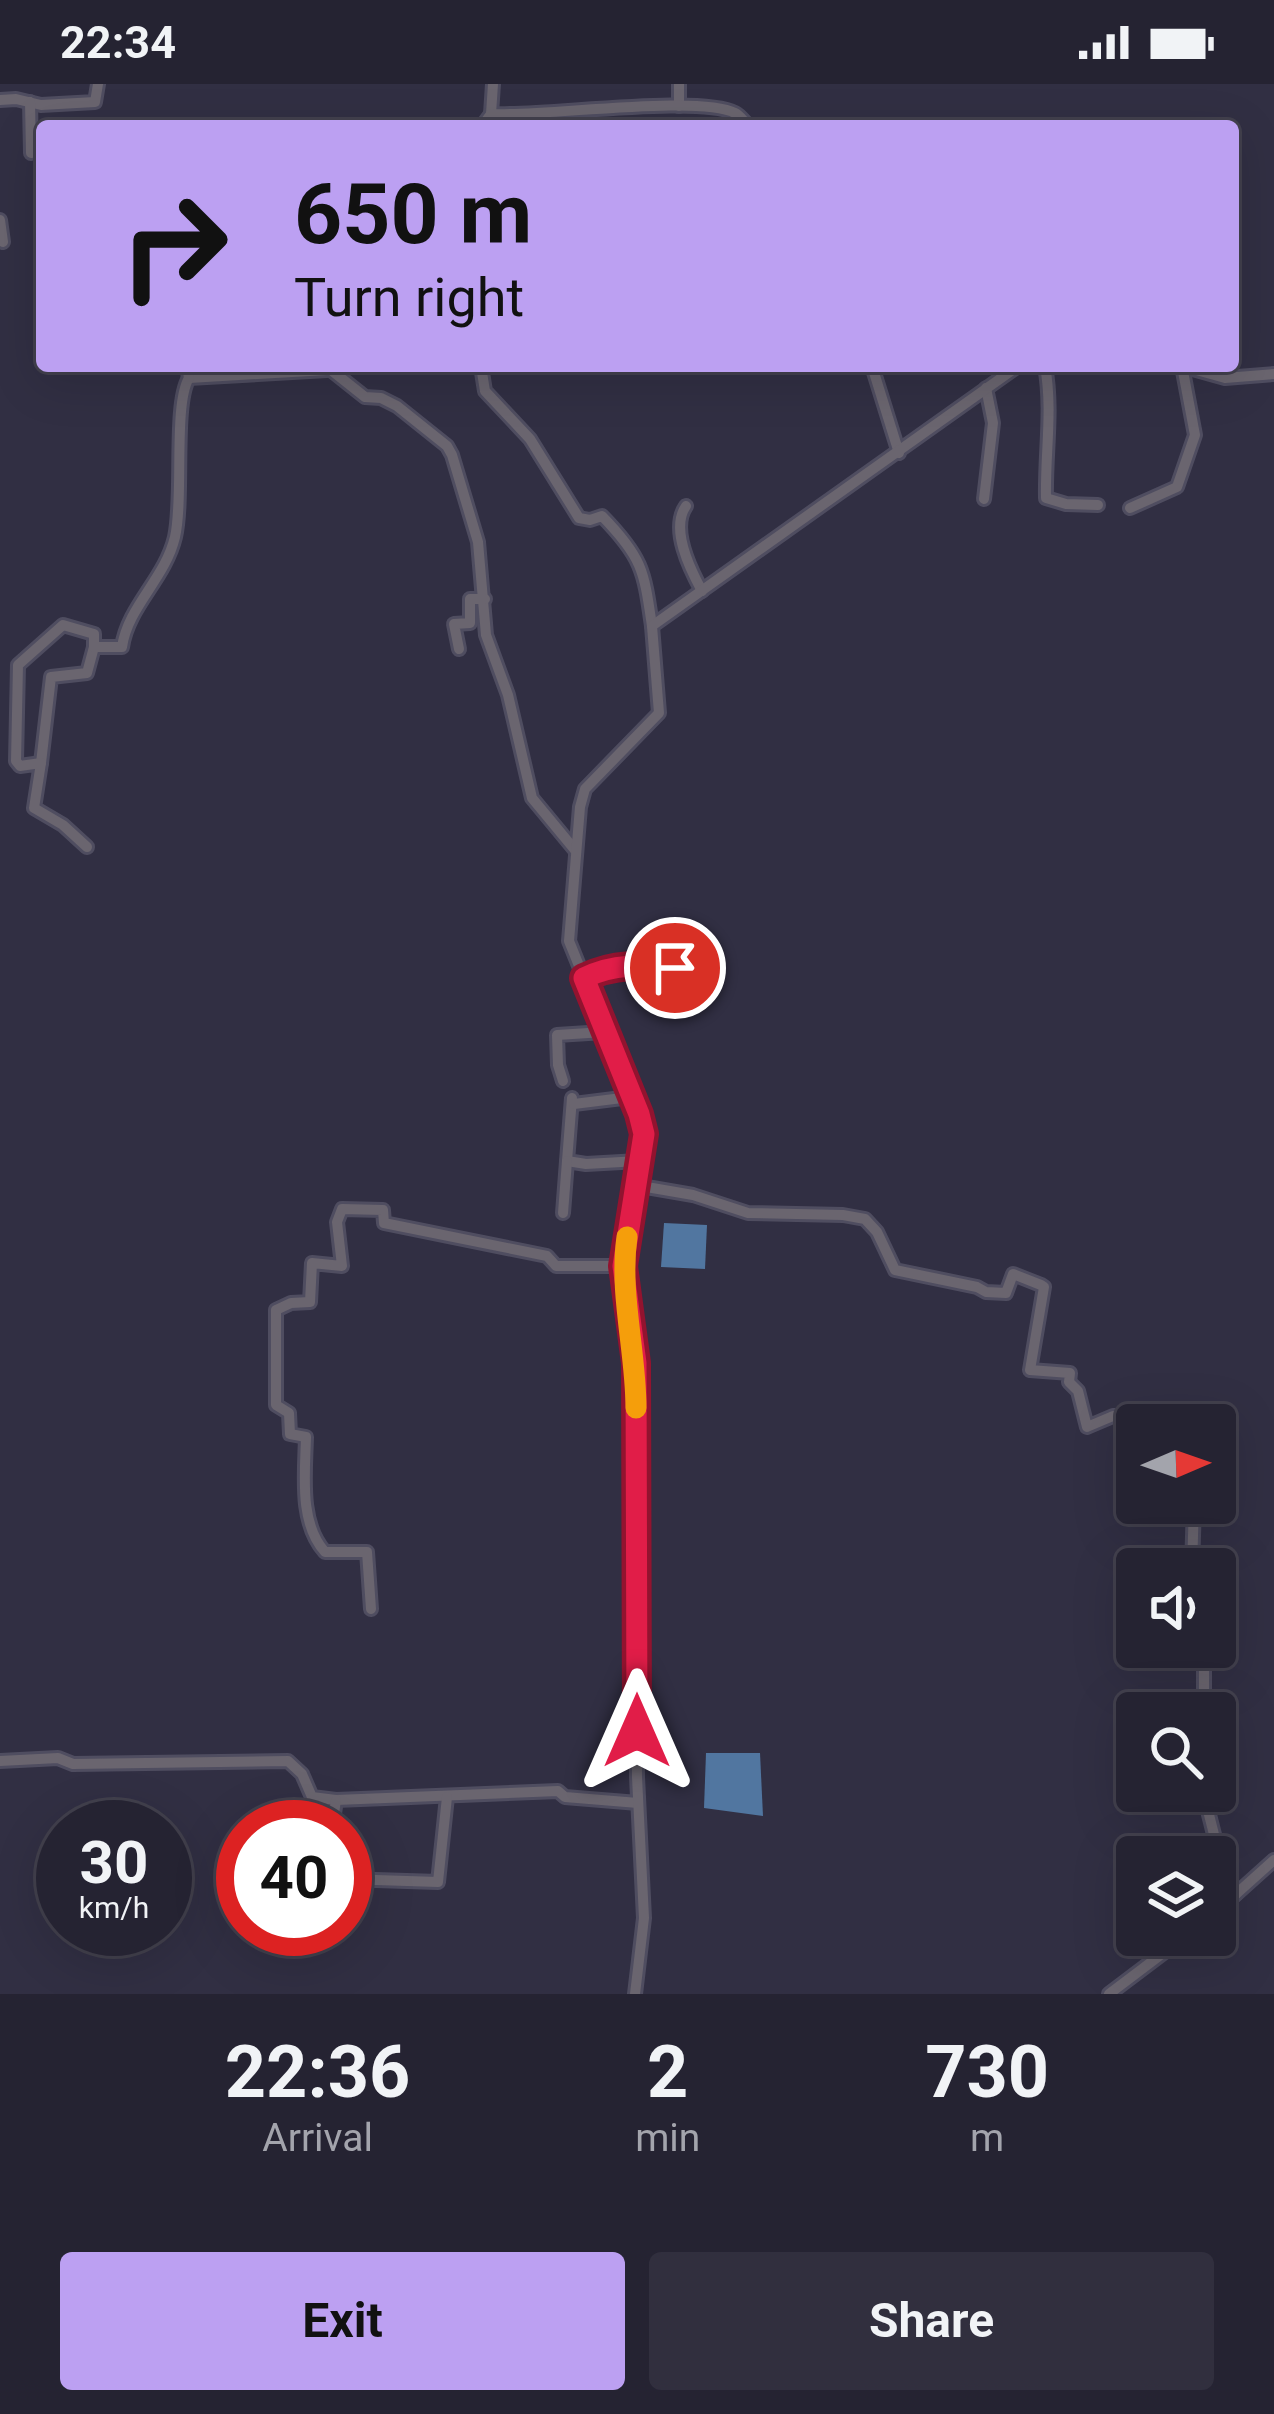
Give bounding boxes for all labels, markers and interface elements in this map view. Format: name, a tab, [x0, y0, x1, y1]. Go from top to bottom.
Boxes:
text: 22:34	[60, 16, 176, 69]
text: 650 m	[294, 165, 532, 264]
icon: right	[96, 168, 252, 324]
text: Turn right	[294, 266, 524, 329]
pin	[624, 917, 726, 1019]
icon: arrive	[642, 935, 708, 1001]
north arrow	[1116, 1404, 1236, 1524]
map controls	[1116, 1404, 1236, 1956]
button: sound	[1116, 1548, 1236, 1668]
position arrow	[574, 1668, 700, 1794]
button: search	[1116, 1692, 1236, 1812]
speed limit sign: 40	[216, 1800, 372, 1956]
text: 30	[80, 1827, 148, 1898]
button: layers	[1116, 1836, 1236, 1956]
text: km/h	[79, 1890, 149, 1925]
text: 22:36	[225, 2030, 410, 2115]
text: 2	[647, 2030, 688, 2115]
text: 730	[925, 2030, 1049, 2115]
text: Arrival	[262, 2115, 373, 2161]
text: min	[635, 2115, 700, 2161]
text: m	[970, 2115, 1004, 2161]
button: Exit	[60, 2252, 625, 2390]
button: Share	[649, 2252, 1214, 2390]

